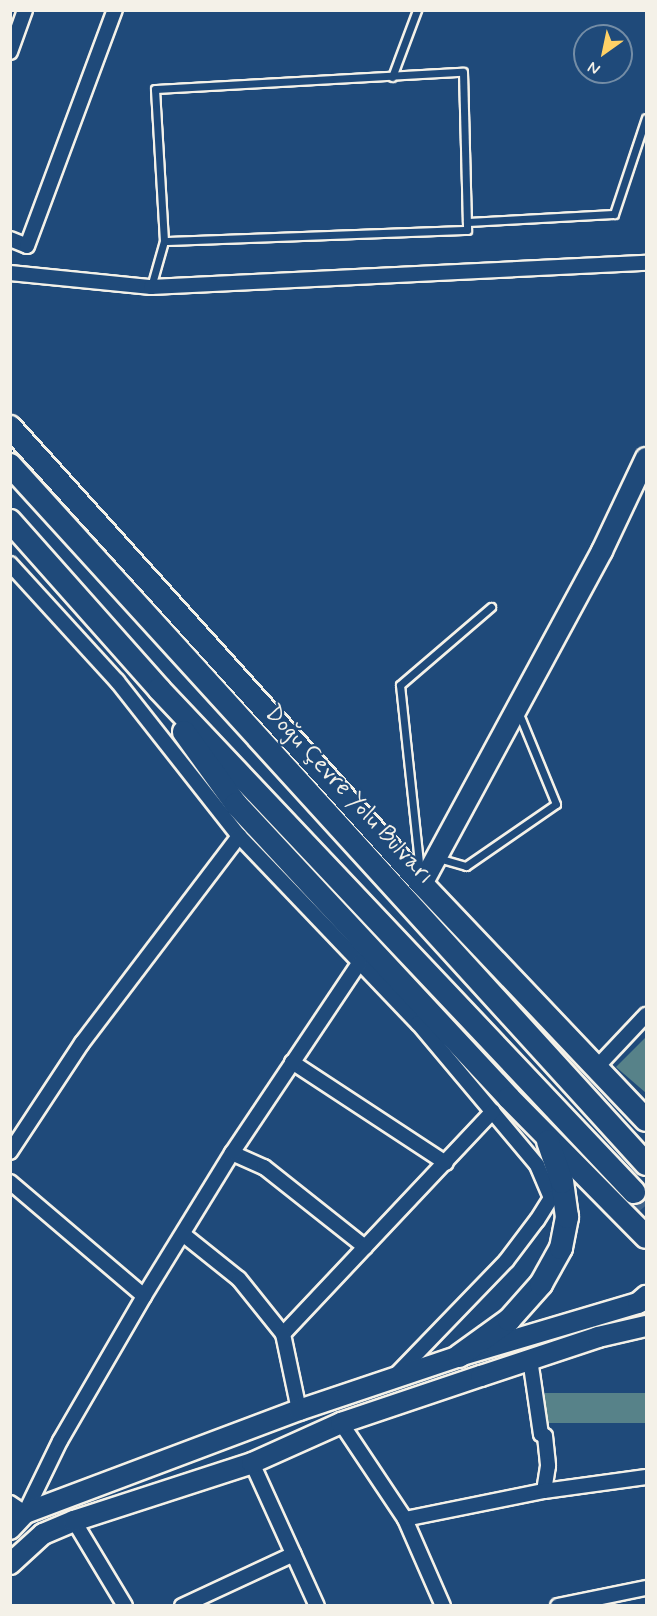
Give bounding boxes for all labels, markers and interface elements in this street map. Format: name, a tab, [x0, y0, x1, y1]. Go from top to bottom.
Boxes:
north arrow	[573, 24, 633, 84]
text: N	[584, 56, 604, 80]
street label: Doğu Çevre Yolu Bulvarı	[258, 699, 440, 891]

